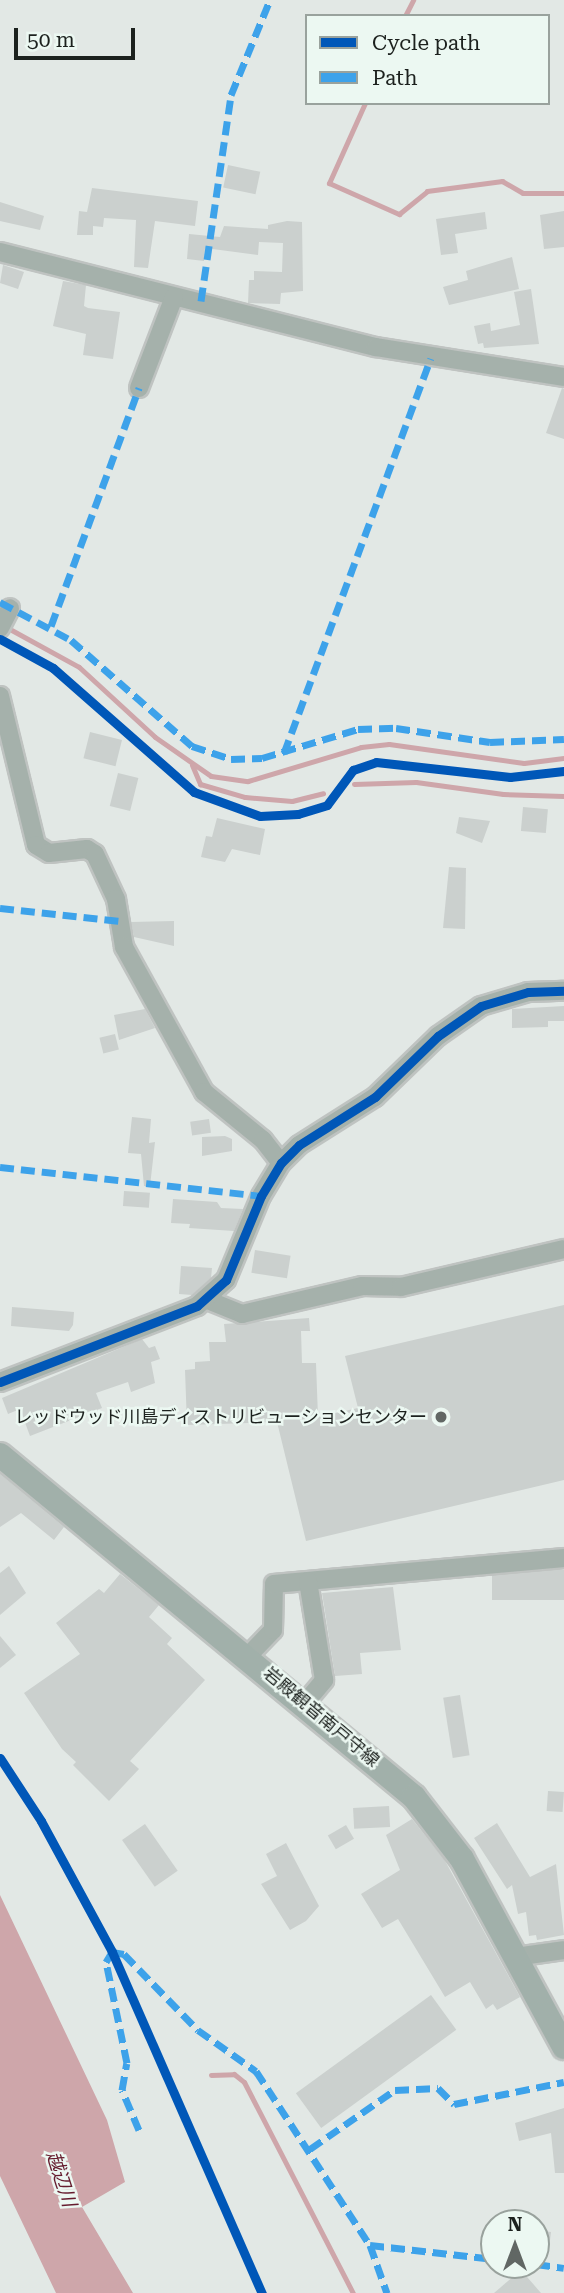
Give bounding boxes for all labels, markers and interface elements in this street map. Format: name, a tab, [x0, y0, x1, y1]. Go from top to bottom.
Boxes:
scale bar	[18, 14, 138, 58]
legend	[305, 14, 550, 105]
text: 50 m	[27, 28, 75, 52]
text: Cycle path	[372, 31, 480, 55]
text: Path	[372, 66, 418, 90]
place label: レッドウッド川島ディストリビューションセンター	[13, 1406, 427, 1428]
marker: レッドウッド川島ディストリビューションセンター	[433, 1409, 449, 1425]
street label: 岩殿観音南戸守線	[259, 1662, 383, 1772]
water label: 越辺川	[41, 2148, 81, 2210]
north arrow	[480, 2209, 550, 2279]
text: N	[508, 2213, 522, 2236]

